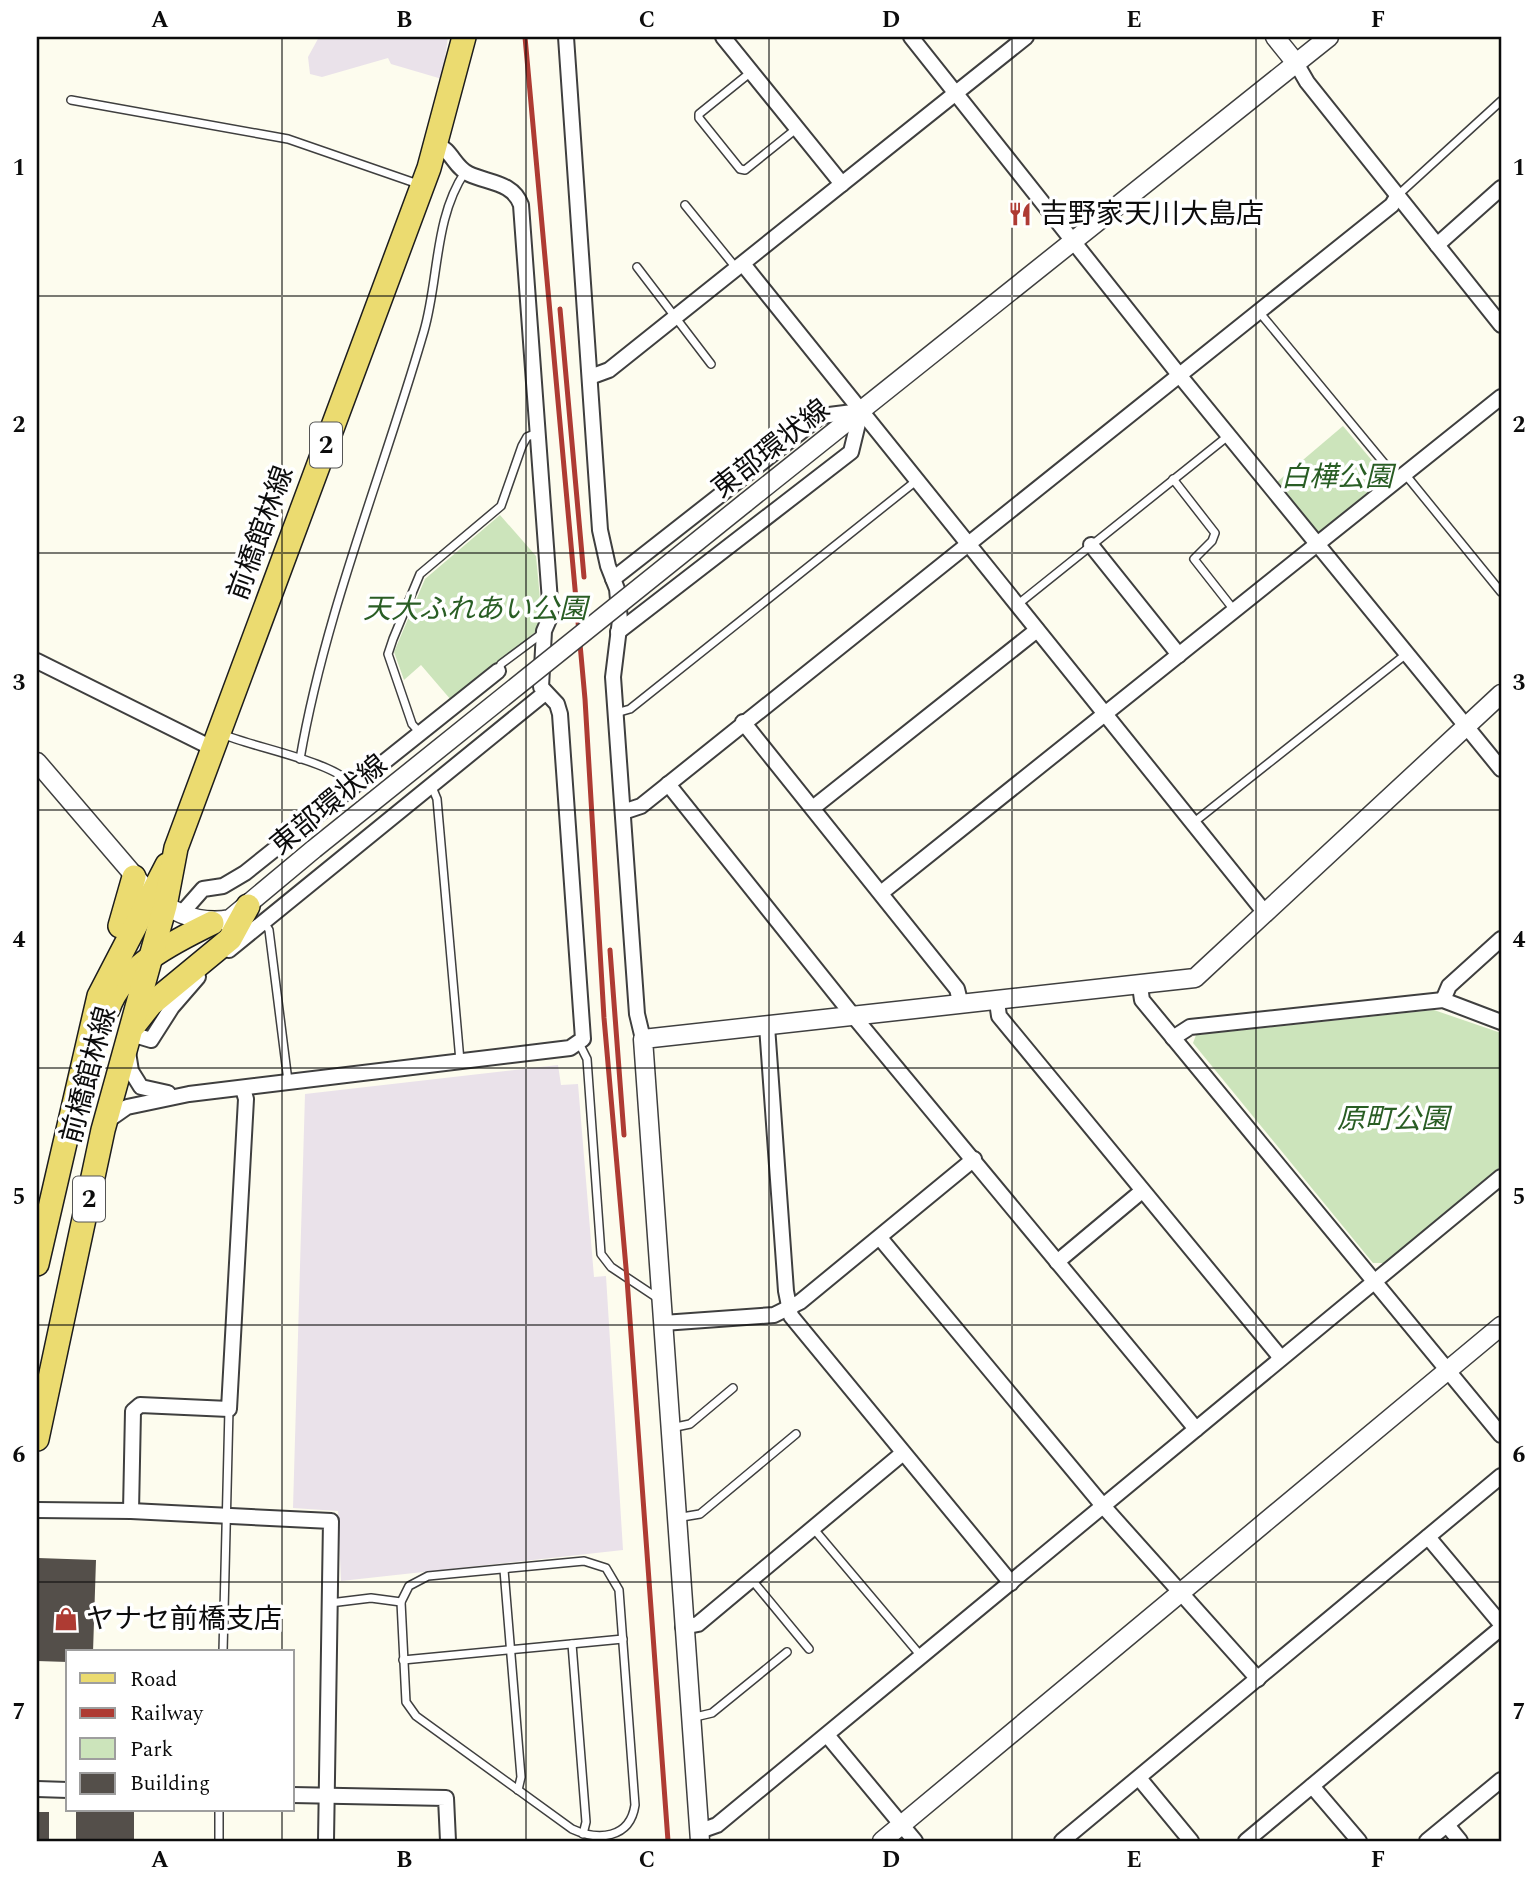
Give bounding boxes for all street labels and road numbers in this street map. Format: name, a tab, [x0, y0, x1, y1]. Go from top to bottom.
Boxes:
street label: 東部環状線	[703, 389, 839, 509]
road number: 2	[310, 422, 342, 467]
street label: 前橋館林線	[217, 460, 305, 606]
street label: 東部環状線	[261, 744, 397, 866]
street label: 前橋館林線	[50, 1002, 128, 1148]
road number: 2	[73, 1176, 105, 1222]

